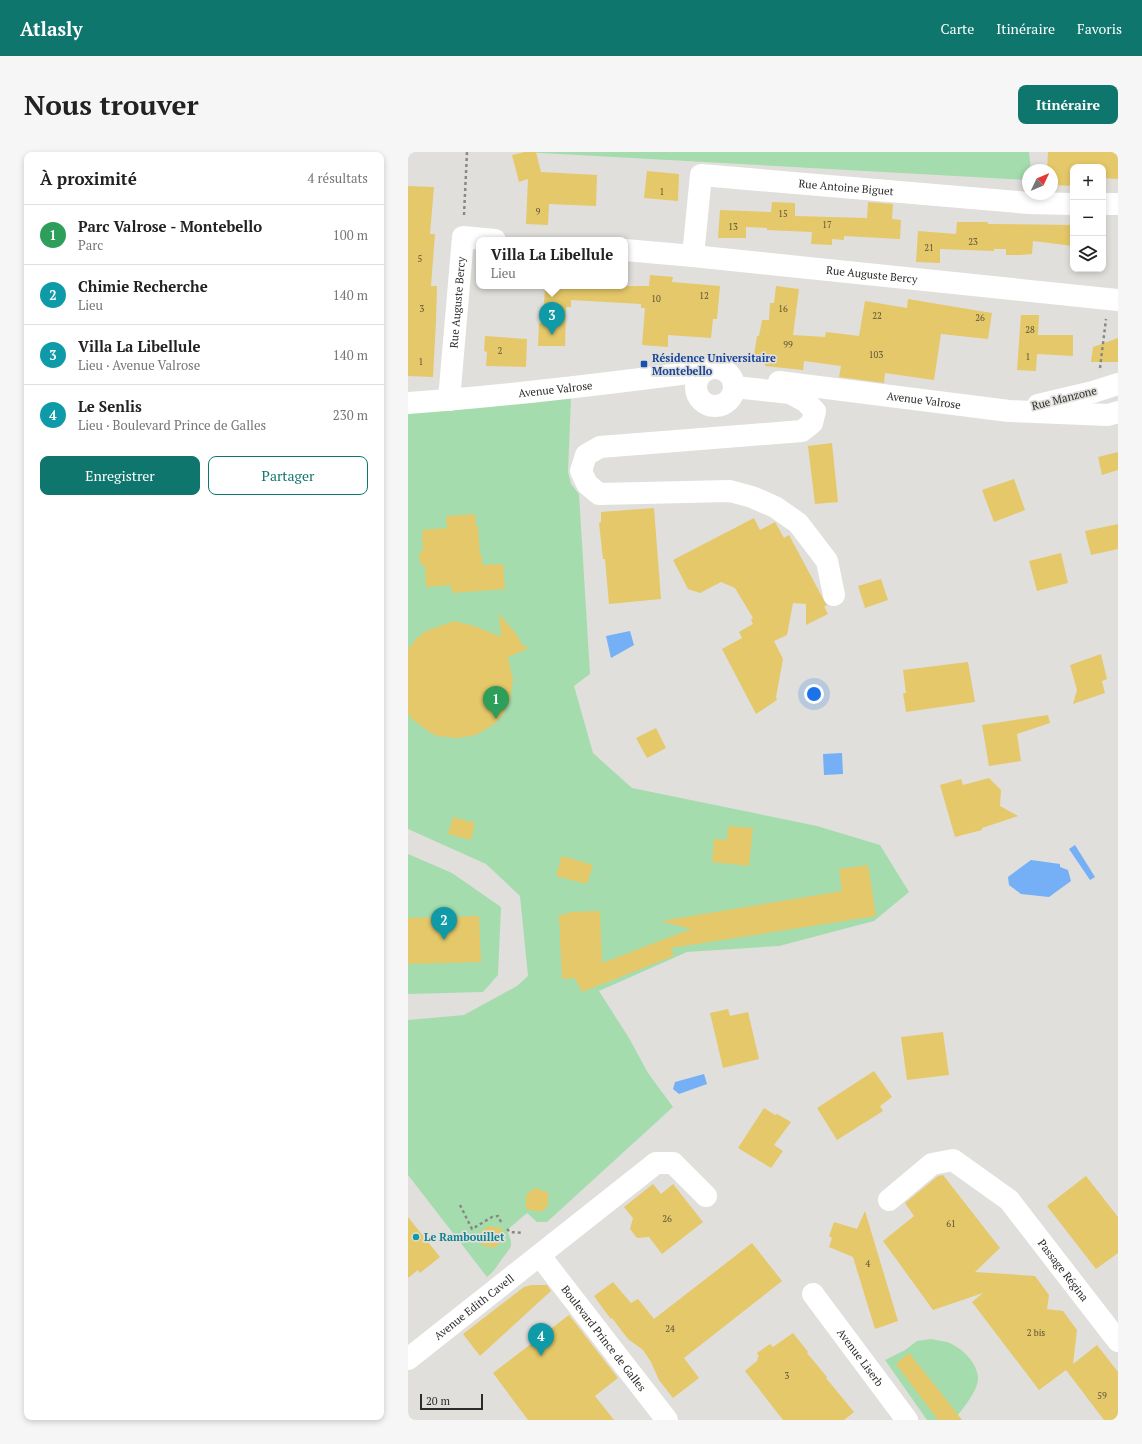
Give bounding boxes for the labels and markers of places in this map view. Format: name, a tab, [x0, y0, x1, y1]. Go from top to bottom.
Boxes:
pin: 3	[539, 302, 565, 335]
place label: Résidence Universitaire Montebello	[652, 351, 776, 378]
marker: Résidence Universitaire Montebello	[639, 359, 649, 369]
pin: 1	[483, 686, 509, 719]
pin: 2	[431, 907, 457, 940]
place label: Le Rambouillet	[424, 1230, 505, 1244]
marker: Le Rambouillet	[411, 1232, 421, 1242]
pin: 4	[528, 1323, 554, 1356]

